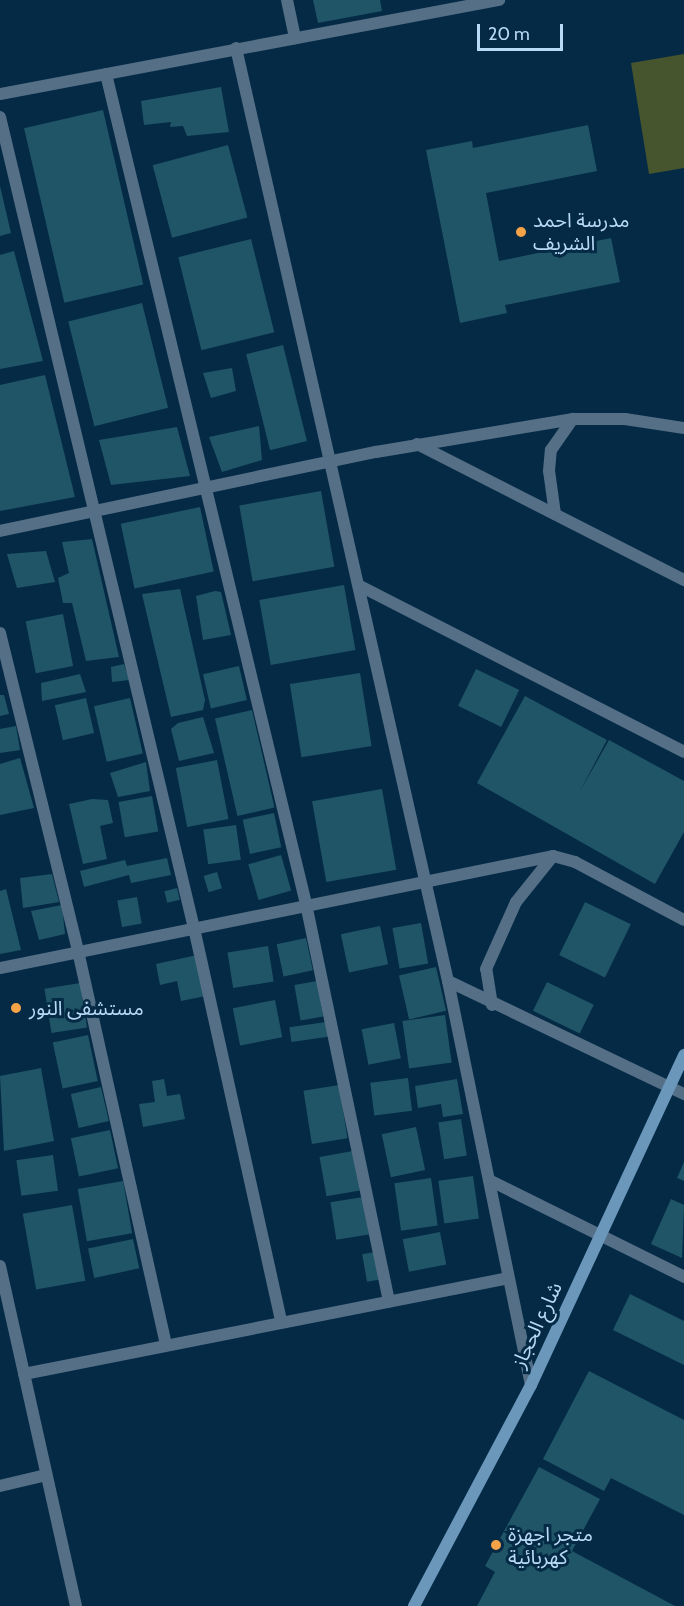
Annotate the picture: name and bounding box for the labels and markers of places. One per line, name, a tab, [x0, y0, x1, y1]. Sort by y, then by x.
place label: مدرسة احمد الشريف	[533, 208, 630, 255]
marker: مدرسة احمد الشريف	[514, 225, 528, 239]
place label: مستشفى النور	[29, 996, 144, 1020]
marker: مستشفى النور	[7, 999, 25, 1017]
place label: متجر اجهزة كهربائية	[508, 1522, 593, 1569]
marker: متجر اجهزة كهربائية	[489, 1538, 503, 1552]

